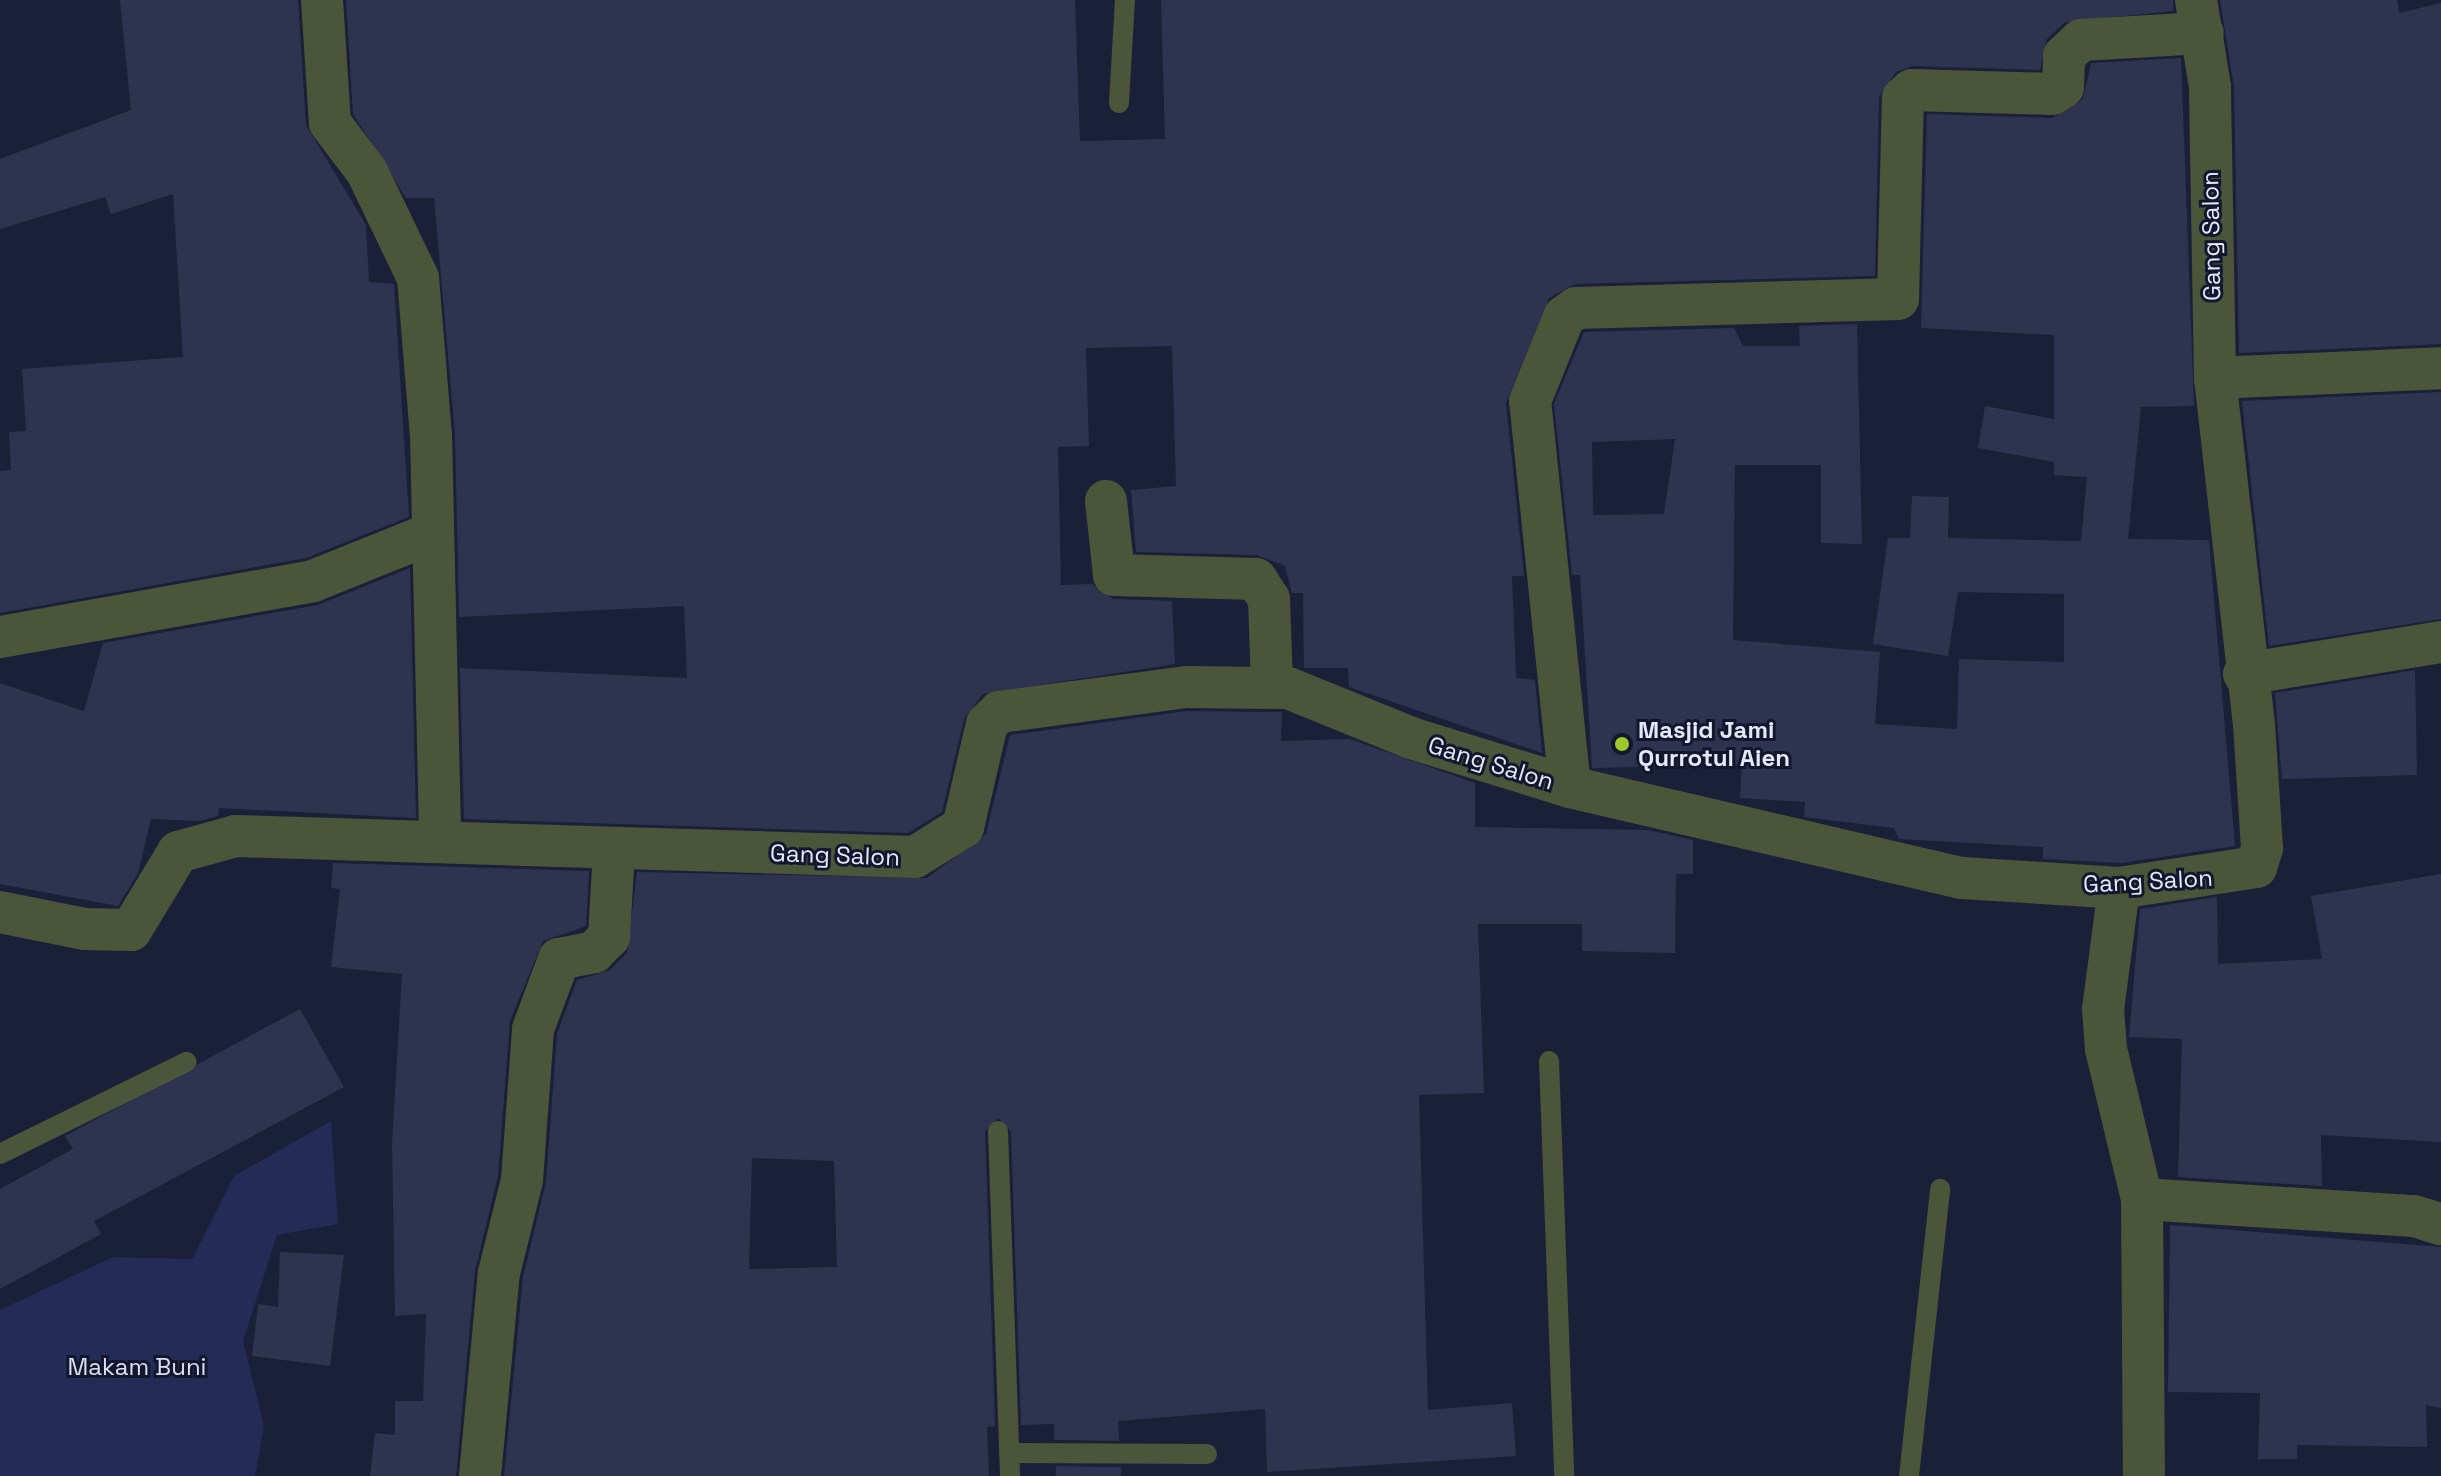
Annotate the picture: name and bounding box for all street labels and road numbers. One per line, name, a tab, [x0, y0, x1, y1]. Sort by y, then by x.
street label: Gang Salon	[2195, 171, 2227, 301]
street label: Gang Salon	[1425, 730, 1557, 796]
street label: Gang Salon	[770, 838, 900, 872]
street label: Gang Salon	[2082, 863, 2214, 899]

